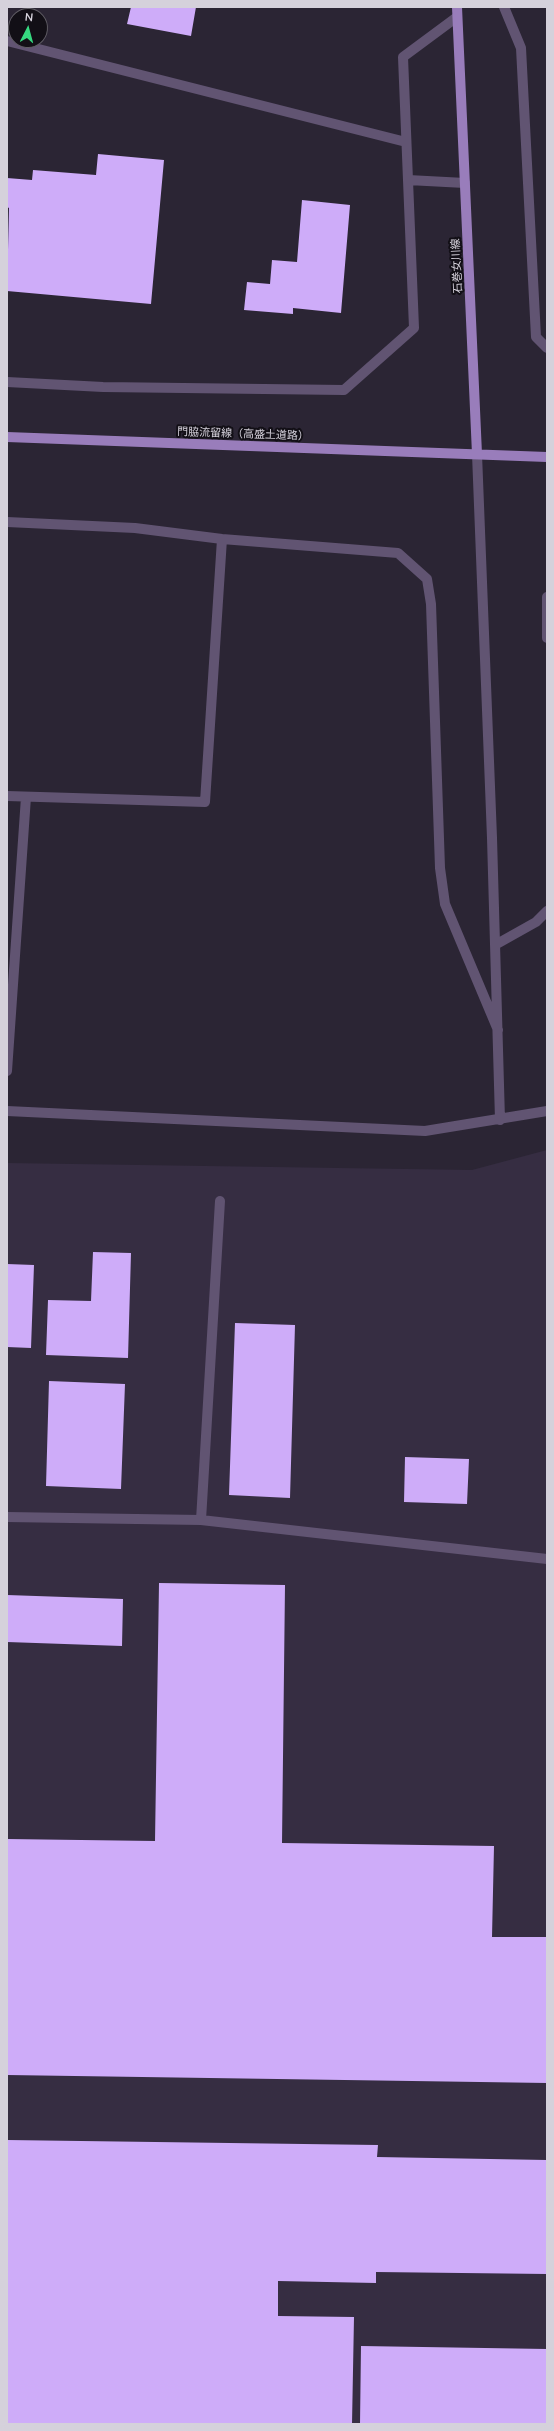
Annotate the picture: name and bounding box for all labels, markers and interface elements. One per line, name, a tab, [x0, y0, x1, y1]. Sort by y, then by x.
north arrow	[8, 8, 48, 48]
text: N	[24, 10, 34, 24]
street label: 石巻女川線	[449, 238, 465, 294]
street label: 門脇流留線（高盛土道路）	[177, 425, 309, 443]

